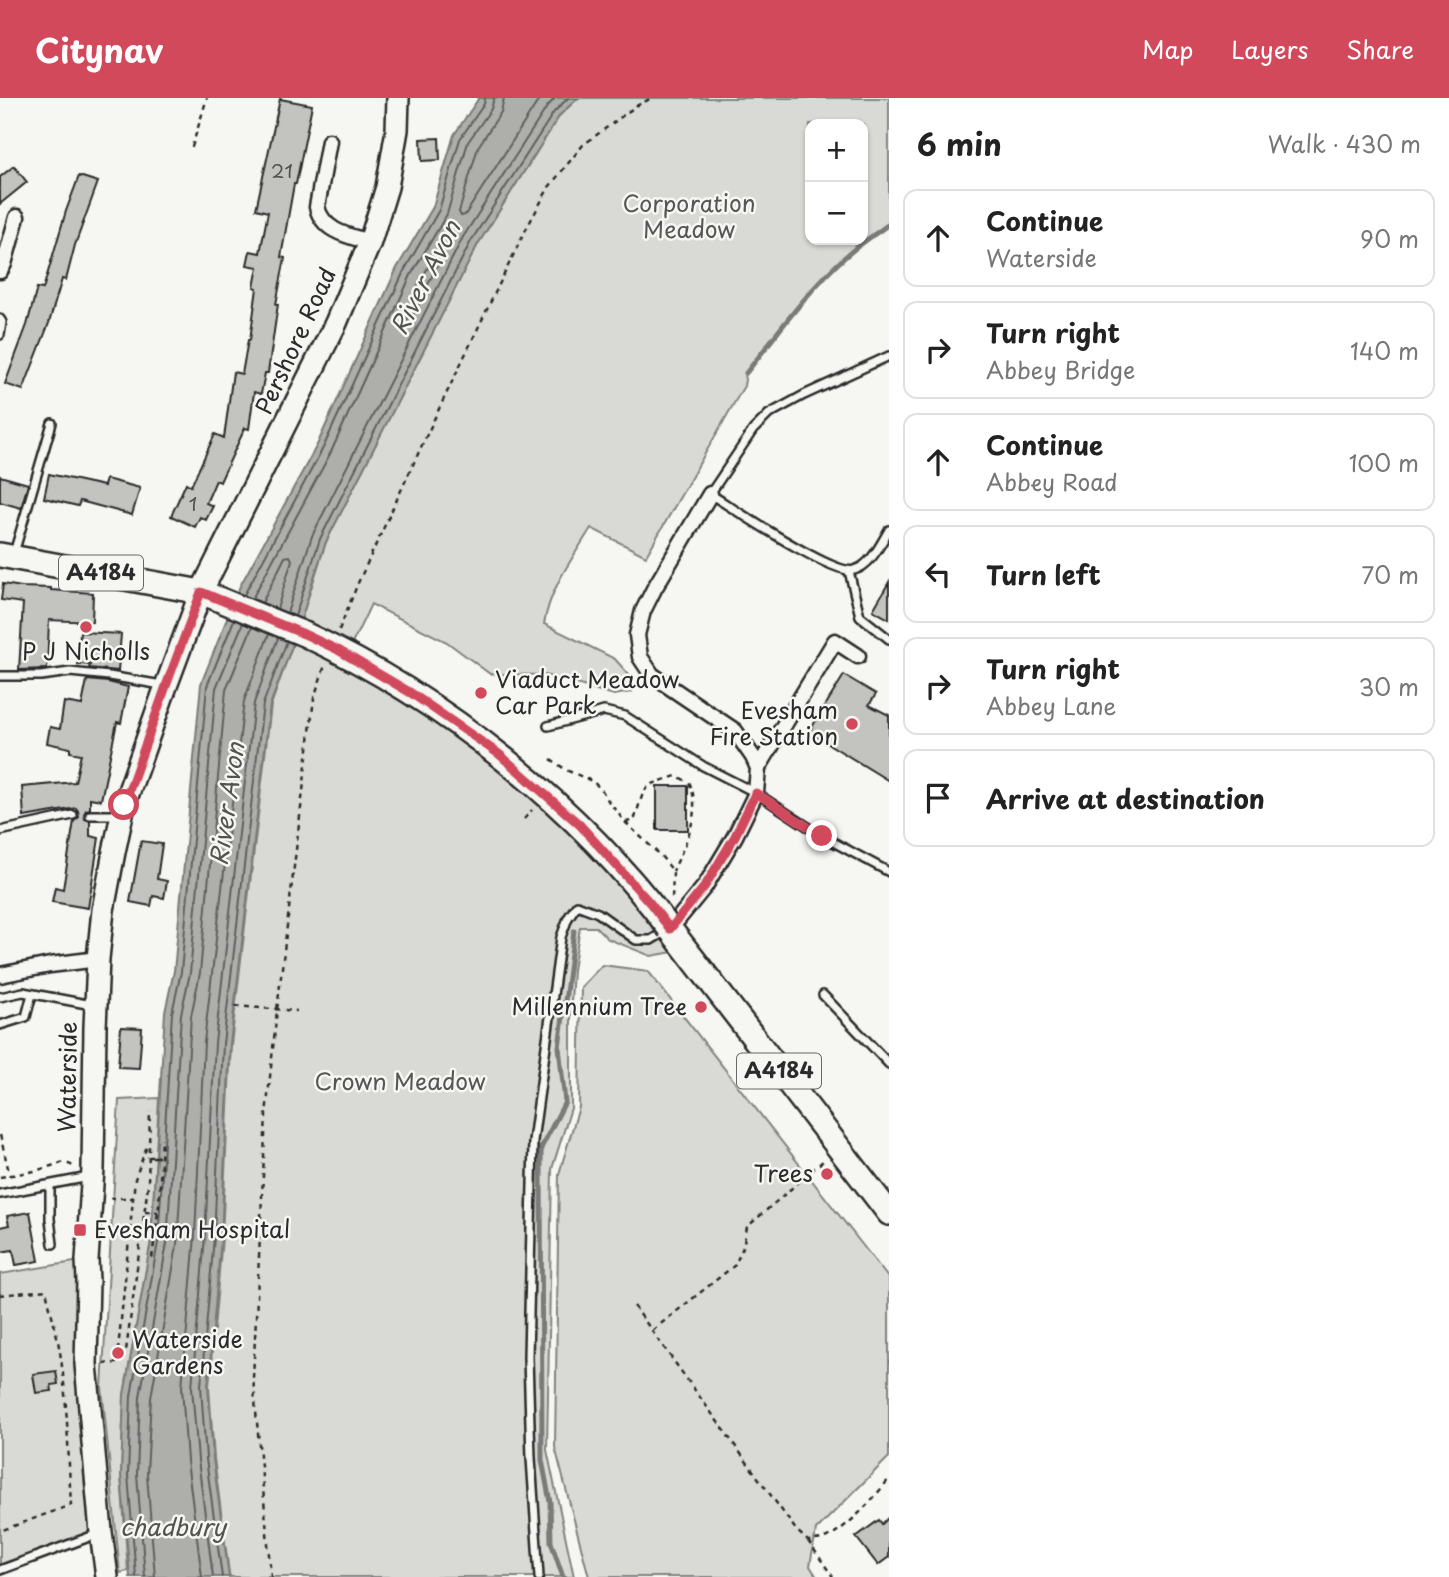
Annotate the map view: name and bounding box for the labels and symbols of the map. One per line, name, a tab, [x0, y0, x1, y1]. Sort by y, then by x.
house number: 21	[271, 156, 293, 184]
park label: Corporation Meadow	[623, 185, 756, 246]
water label: River Avon	[380, 212, 469, 340]
street label: Pershore Road	[245, 261, 344, 420]
house number: 1	[189, 489, 197, 517]
road number: A4184	[59, 556, 143, 590]
marker: P J Nicholls	[78, 619, 94, 635]
place label: P J Nicholls	[22, 633, 150, 668]
place label: Viaduct Meadow Car Park	[495, 661, 679, 722]
marker: Viaduct Meadow Car Park	[473, 685, 489, 701]
place label: Evesham Fire Station	[709, 692, 838, 753]
marker: Evesham Fire Station	[844, 716, 860, 732]
water label: River Avon	[200, 738, 253, 867]
route start	[108, 789, 139, 820]
route end	[806, 820, 837, 851]
place label: Millennium Tree	[512, 988, 687, 1023]
marker: Millennium Tree	[693, 999, 709, 1015]
street label: Waterside	[48, 1021, 85, 1133]
road number: A4184	[737, 1054, 821, 1088]
park label: Crown Meadow	[314, 1063, 486, 1098]
place label: Trees	[754, 1155, 813, 1190]
marker: Trees	[819, 1166, 835, 1182]
place label: Evesham Hospital	[94, 1211, 290, 1246]
marker: Evesham Hospital	[72, 1222, 88, 1238]
place label: Waterside Gardens	[132, 1321, 243, 1382]
marker: Waterside Gardens	[110, 1345, 126, 1361]
water label: chadbury	[120, 1508, 228, 1544]

